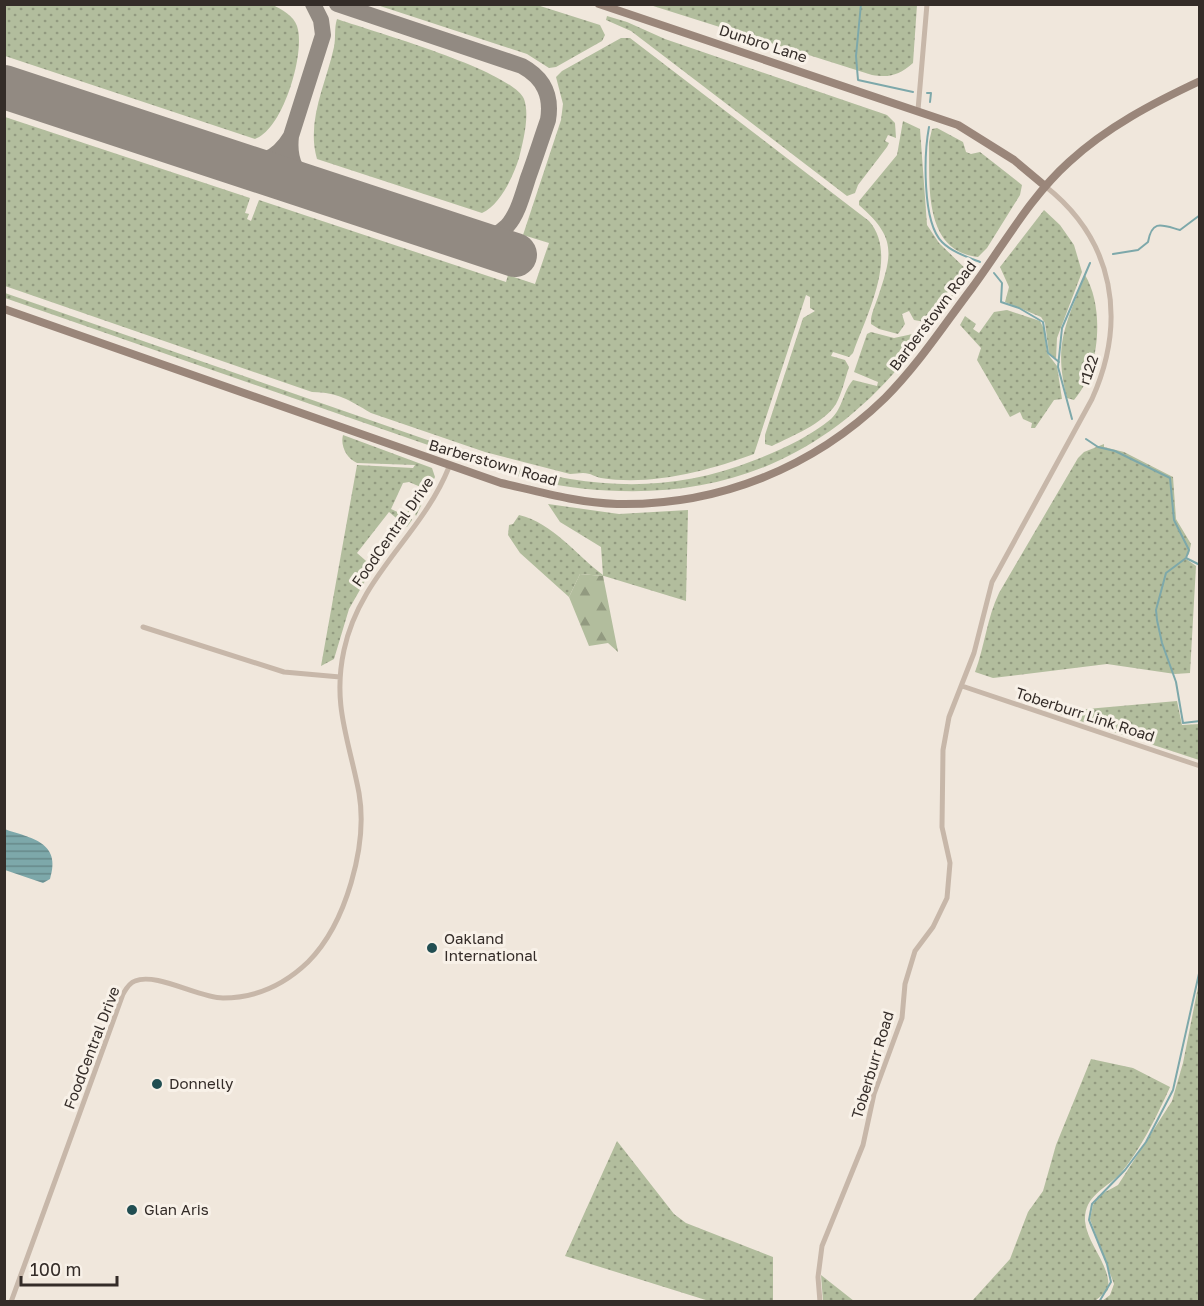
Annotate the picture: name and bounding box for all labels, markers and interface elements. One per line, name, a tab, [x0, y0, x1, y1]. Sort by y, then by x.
street label: Dunbro Lane	[717, 20, 810, 66]
street label: Barberstown Road	[885, 257, 979, 374]
street label: r122	[1075, 352, 1102, 387]
street label: Barberstown Road	[427, 435, 560, 489]
street label: FoodCentral Drive	[348, 473, 437, 590]
street label: Toberburr Link Road	[1013, 683, 1157, 745]
place label: Oakland International	[444, 929, 538, 964]
marker: Oakland International	[425, 941, 439, 955]
street label: FoodCentral Drive	[59, 984, 123, 1111]
street label: Toberburr Road	[847, 1009, 897, 1121]
place label: Donnelly	[169, 1074, 234, 1092]
marker: Donnelly	[150, 1077, 164, 1091]
place label: Glan Aris	[144, 1200, 209, 1218]
marker: Glan Aris	[125, 1203, 139, 1217]
scale bar	[21, 1249, 117, 1287]
text: 100 m	[30, 1258, 81, 1280]

